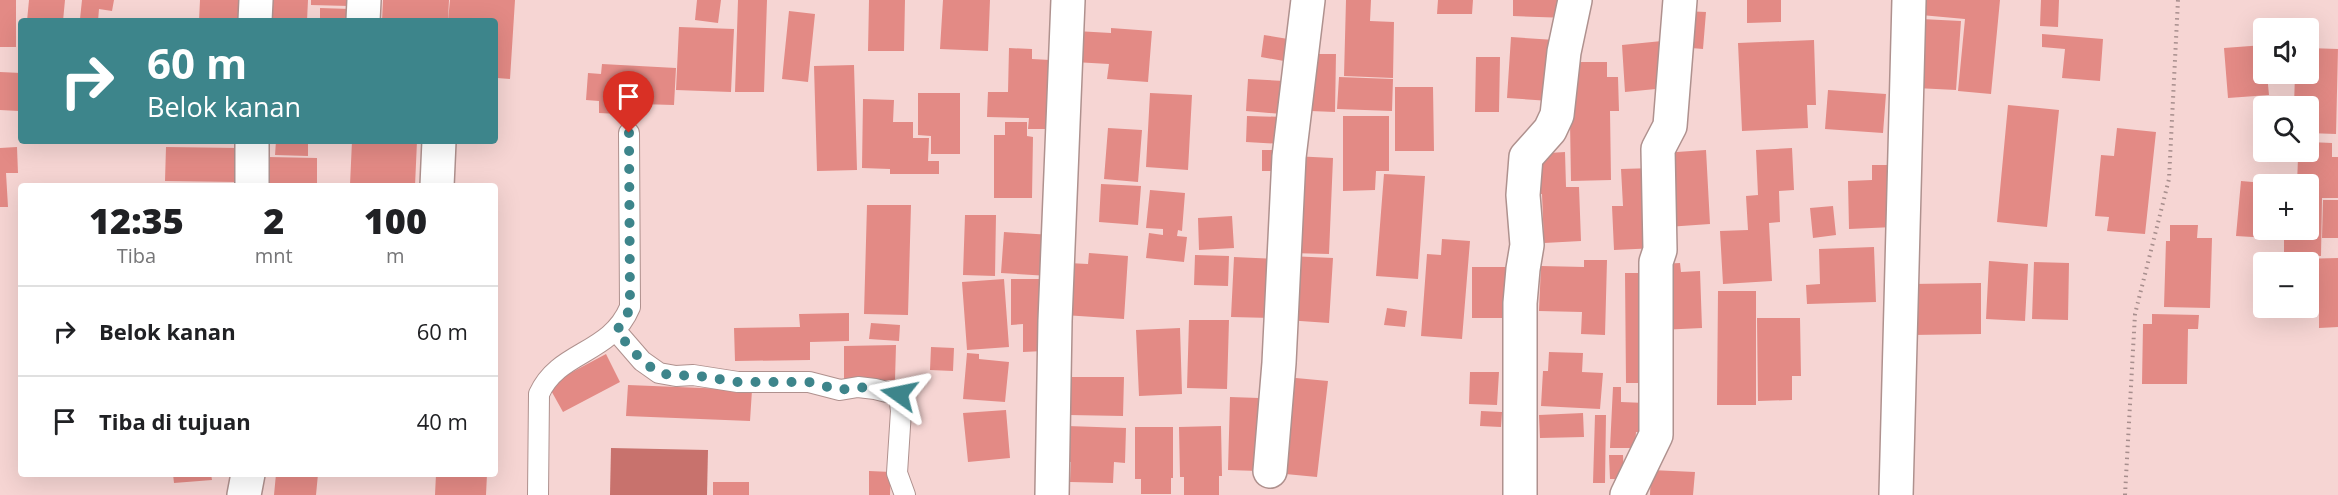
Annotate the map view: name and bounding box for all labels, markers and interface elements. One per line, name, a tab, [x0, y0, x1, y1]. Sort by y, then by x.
map controls	[2253, 18, 2319, 318]
button: sound	[2253, 18, 2319, 84]
text: 60 m	[147, 34, 247, 91]
icon: right	[48, 42, 126, 120]
pin	[603, 71, 654, 133]
icon: arrive	[612, 80, 645, 113]
text: Belok kanan	[147, 88, 301, 125]
button: search	[2253, 96, 2319, 162]
button: +	[2253, 174, 2319, 240]
text: 12:35	[89, 196, 184, 245]
text: 2	[263, 196, 284, 245]
text: 100	[364, 196, 427, 245]
text: Tiba	[117, 242, 156, 269]
text: mnt	[255, 242, 293, 269]
text: m	[386, 242, 405, 269]
button: −	[2253, 252, 2319, 318]
icon: right	[48, 315, 81, 348]
text: Belok kanan	[99, 316, 236, 346]
text: 60 m	[417, 316, 468, 346]
position arrow	[867, 362, 931, 426]
icon: arrive	[48, 405, 81, 438]
text: Tiba di tujuan	[99, 406, 251, 436]
text: 40 m	[417, 406, 468, 436]

